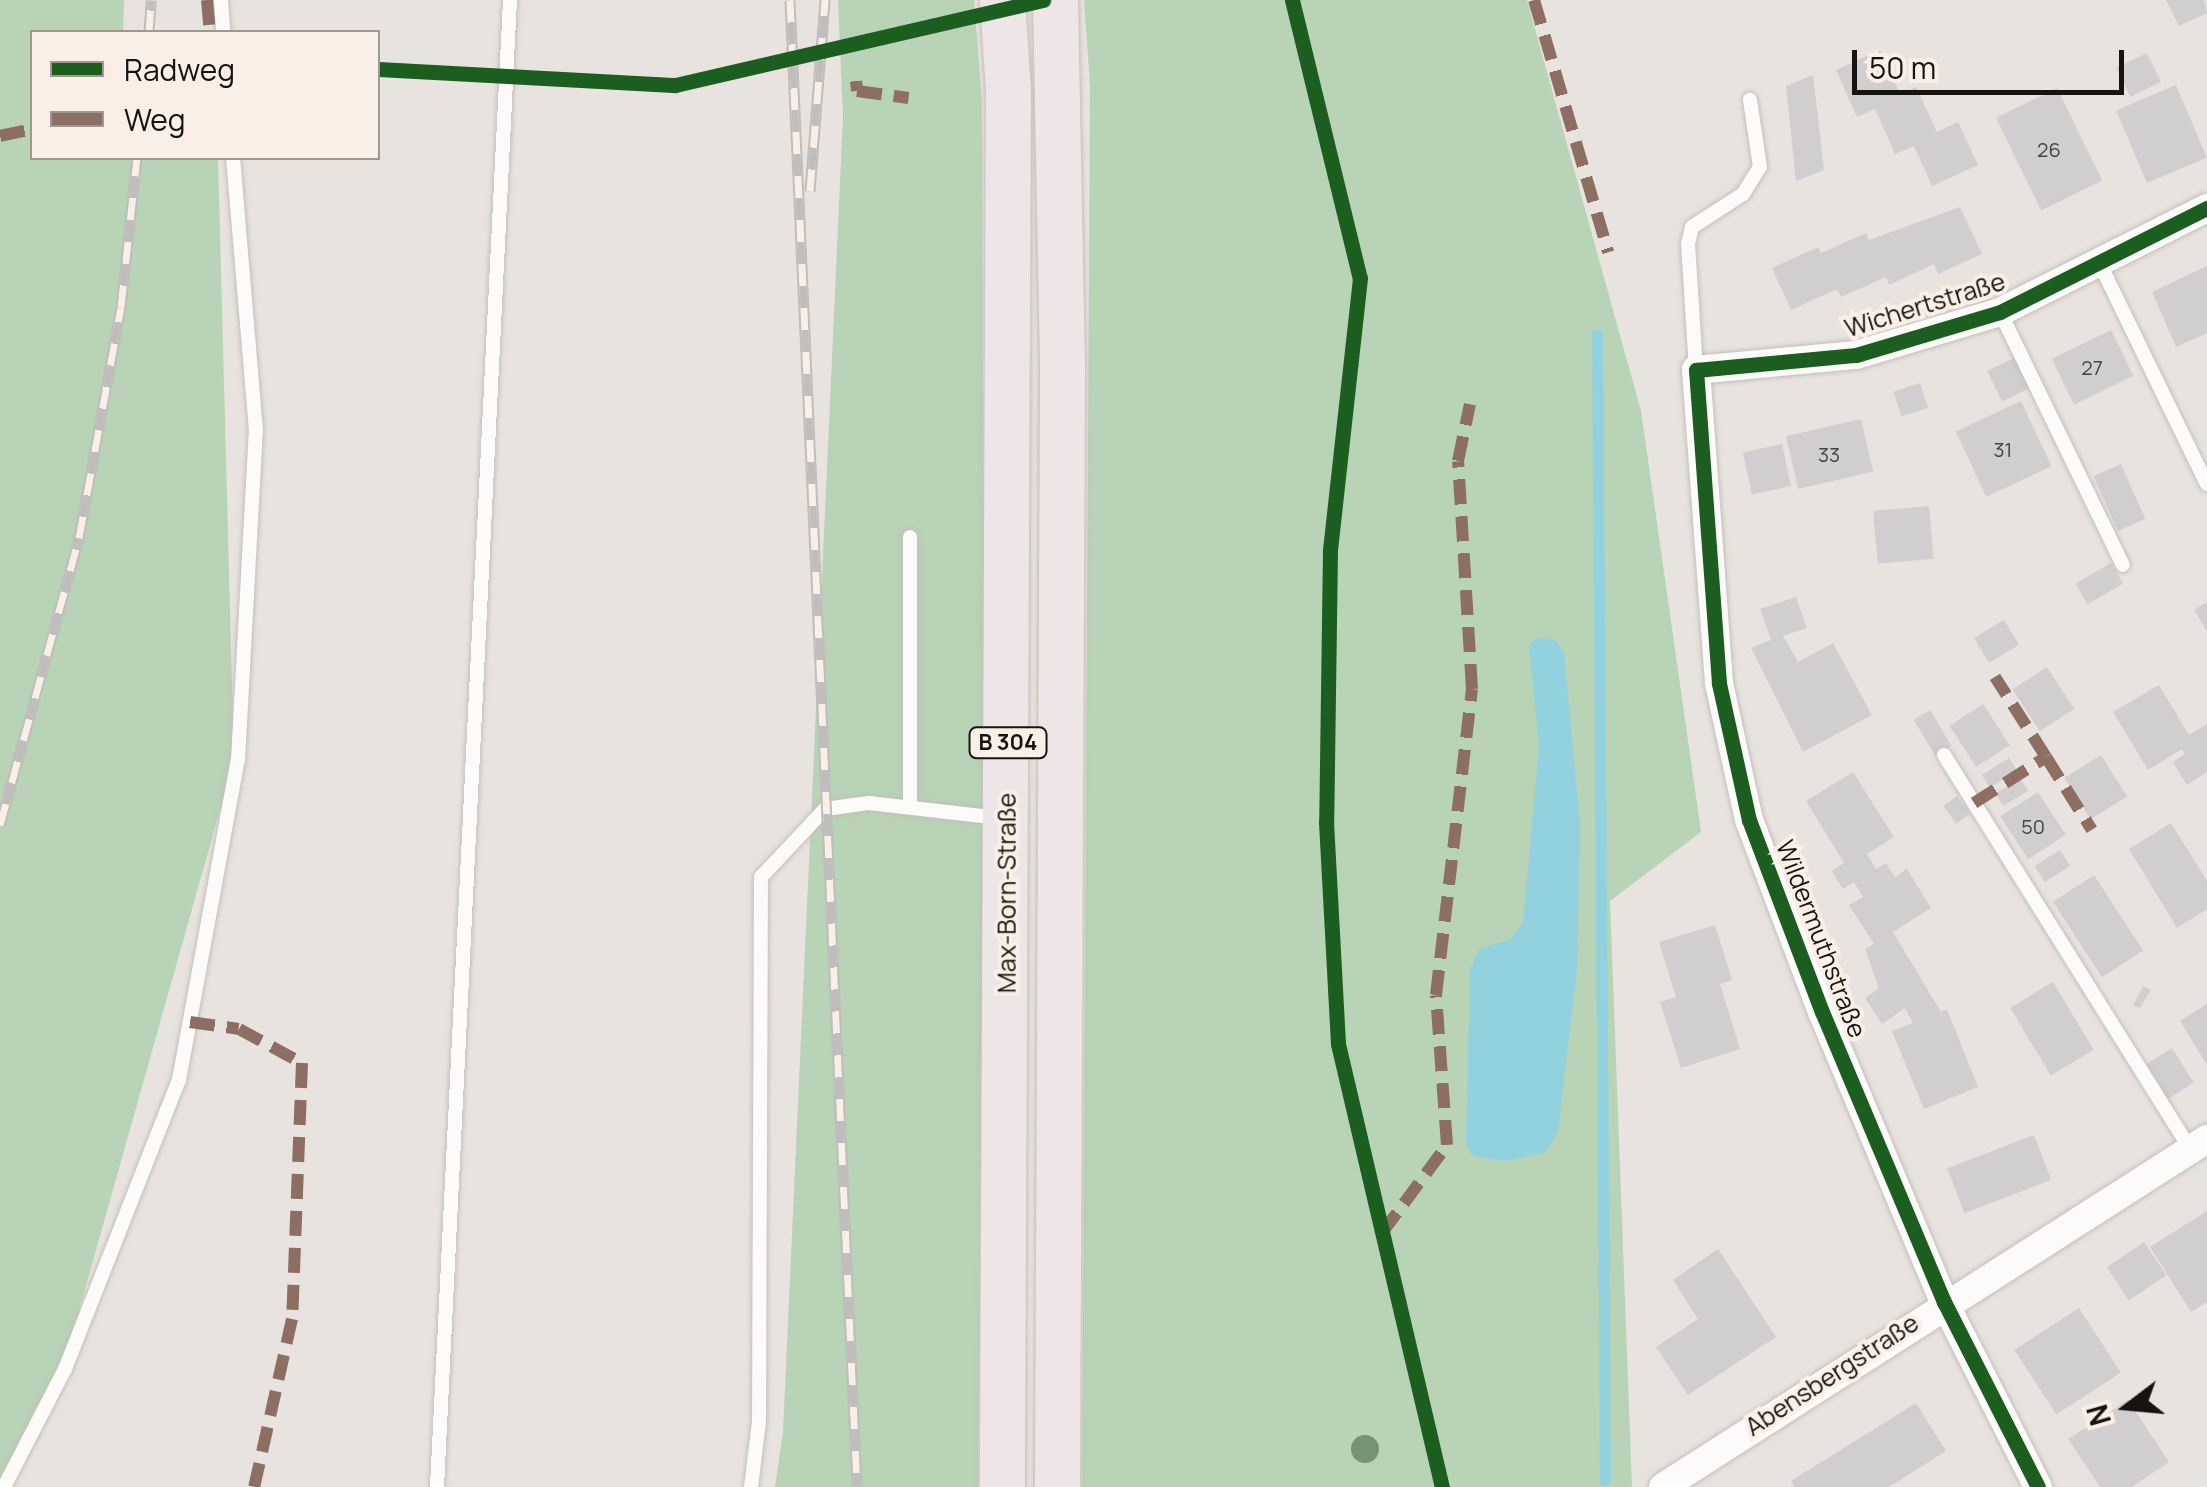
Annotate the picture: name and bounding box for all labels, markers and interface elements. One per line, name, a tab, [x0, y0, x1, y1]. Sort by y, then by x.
legend	[30, 30, 380, 160]
scale bar	[1857, 30, 2130, 92]
text: 50 m	[1869, 47, 1936, 88]
text: Radweg	[124, 49, 235, 90]
text: Weg	[124, 99, 186, 140]
house number: 26	[2037, 137, 2061, 161]
street label: Wichertstraße	[1841, 266, 2009, 344]
house number: 27	[2081, 355, 2103, 379]
house number: 31	[1994, 437, 2012, 461]
house number: 33	[1818, 442, 1840, 466]
road number: B 304	[968, 726, 1048, 760]
street label: Max-Born-Straße	[992, 793, 1022, 993]
house number: 50	[2021, 814, 2045, 838]
street label: Wildermuthstraße	[1770, 836, 1872, 1042]
street label: Abensbergstraße	[1740, 1308, 1924, 1442]
north arrow	[2077, 1357, 2177, 1457]
text: N	[2077, 1400, 2119, 1430]

